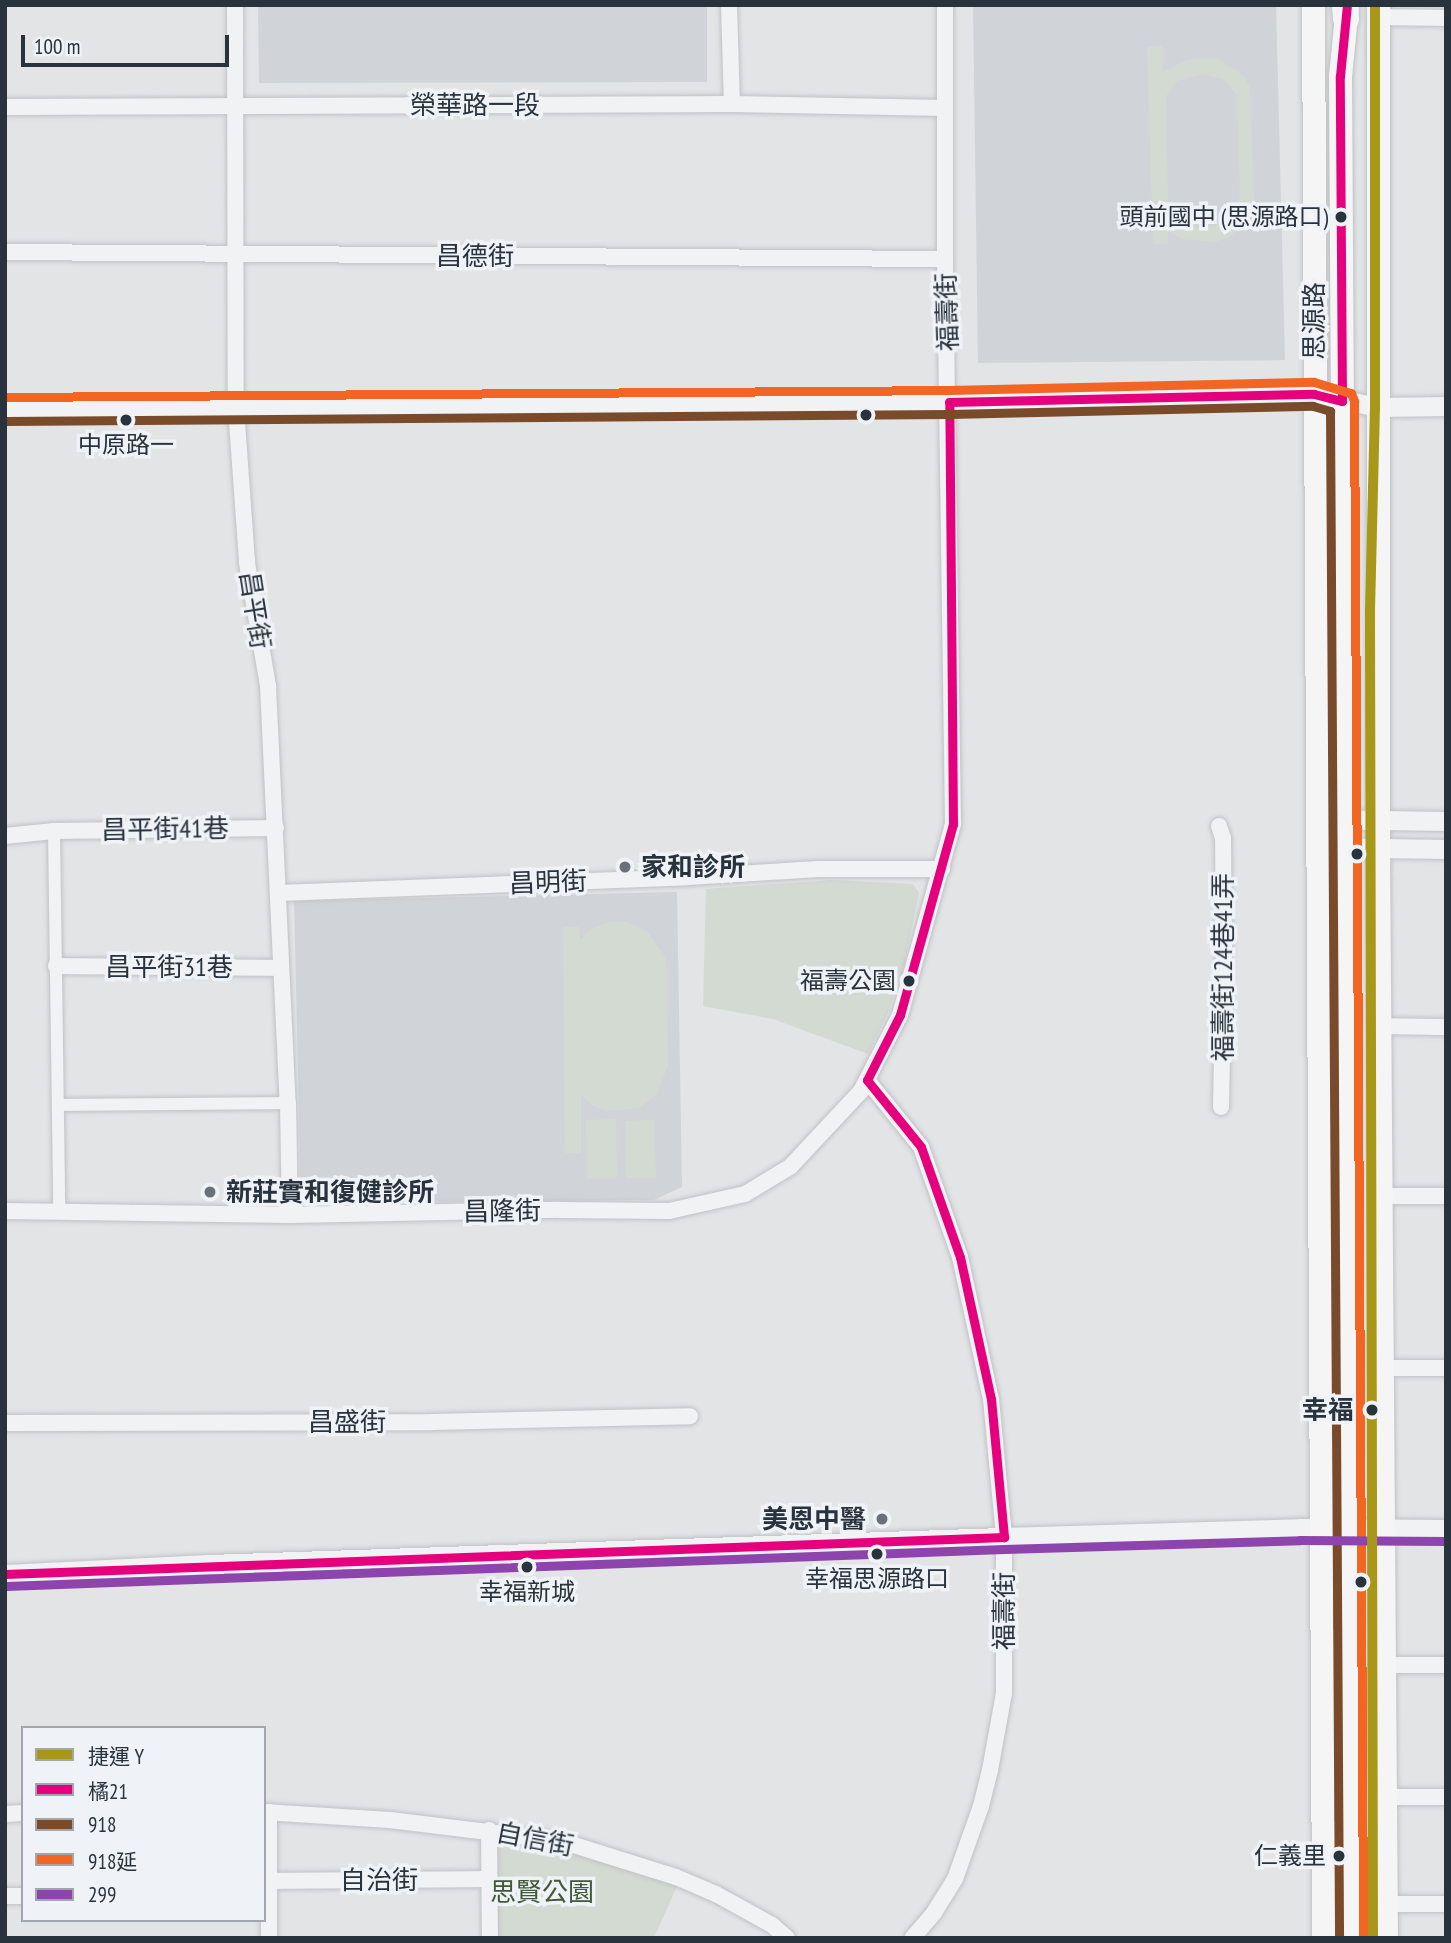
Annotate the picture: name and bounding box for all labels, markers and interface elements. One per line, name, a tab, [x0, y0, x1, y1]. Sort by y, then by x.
scale bar	[24, 21, 233, 65]
text: 100 m	[34, 33, 80, 60]
street label: 榮華路一段	[410, 89, 540, 121]
place label: 頭前國中 (思源路口)	[1120, 203, 1328, 231]
marker: 頭前國中 (思源路口)	[1334, 210, 1348, 224]
street label: 昌德街	[436, 240, 514, 272]
street label: 福壽街	[930, 272, 964, 352]
street label: 思源路	[1298, 282, 1330, 360]
unlabelled marker	[859, 408, 873, 422]
marker: 中原路一	[119, 413, 133, 427]
place label: 中原路一	[78, 431, 174, 459]
street label: 昌平街	[233, 569, 277, 651]
street label: 昌平街41巷	[101, 812, 229, 846]
unlabelled marker	[1350, 847, 1364, 861]
place label: 家和診所	[641, 851, 745, 883]
marker: 家和診所	[615, 857, 635, 877]
street label: 昌明街	[508, 865, 588, 899]
street label: 福壽街124巷41弄	[1207, 873, 1239, 1061]
street label: 昌平街31巷	[105, 951, 233, 983]
place label: 福壽公園	[800, 967, 896, 995]
marker: 福壽公園	[902, 974, 916, 988]
place label: 新莊實和復健診所	[226, 1176, 434, 1208]
marker: 新莊實和復健診所	[200, 1182, 220, 1202]
street label: 昌隆街	[463, 1195, 541, 1227]
place label: 幸福	[1302, 1394, 1354, 1426]
marker: 幸福	[1361, 1399, 1383, 1421]
street label: 昌盛街	[308, 1406, 386, 1438]
place label: 美恩中醫	[762, 1503, 866, 1535]
marker: 美恩中醫	[872, 1509, 892, 1529]
marker: 幸福思源路口	[870, 1547, 884, 1561]
marker: 幸福新城	[520, 1560, 534, 1574]
place label: 幸福思源路口	[805, 1565, 949, 1593]
street label: 福壽街	[988, 1572, 1020, 1650]
unlabelled marker	[1354, 1575, 1368, 1589]
place label: 幸福新城	[479, 1578, 575, 1606]
legend	[21, 1726, 266, 1922]
text: 捷運 Y	[88, 1743, 144, 1770]
text: 橘21	[88, 1778, 128, 1805]
text: 918	[88, 1811, 116, 1838]
street label: 自信街	[494, 1816, 576, 1862]
place label: 仁義里	[1254, 1842, 1326, 1870]
text: 918延	[88, 1848, 137, 1875]
marker: 仁義里	[1332, 1849, 1346, 1863]
street label: 自治街	[340, 1864, 418, 1896]
park label: 思賢公園	[490, 1876, 594, 1908]
text: 299	[88, 1881, 116, 1908]

